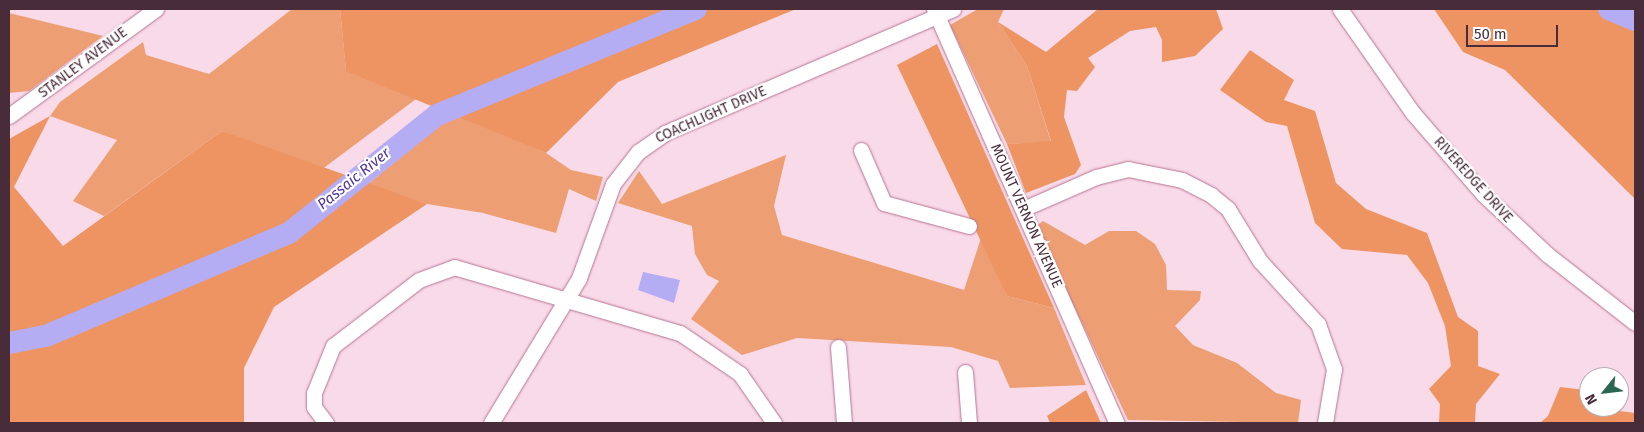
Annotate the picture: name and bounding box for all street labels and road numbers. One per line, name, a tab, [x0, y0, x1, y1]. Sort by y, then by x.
street label: STANLEY AVENUE	[35, 24, 131, 102]
street label: COACHLIGHT DRIVE	[653, 83, 769, 147]
street label: RIVEREDGE DRIVE	[1430, 134, 1516, 226]
street label: MOUNT VERNON AVENUE	[987, 141, 1065, 291]

